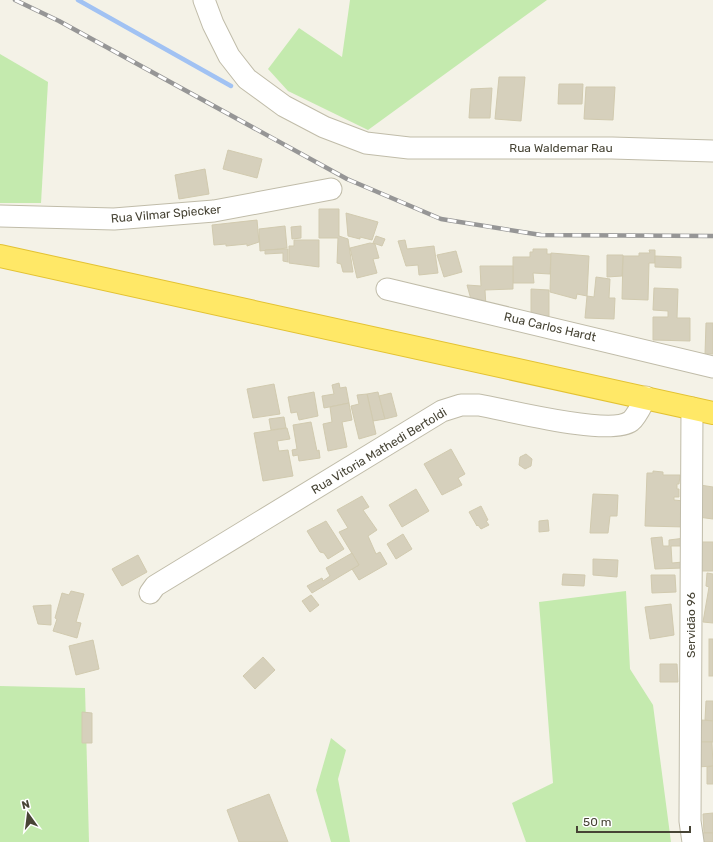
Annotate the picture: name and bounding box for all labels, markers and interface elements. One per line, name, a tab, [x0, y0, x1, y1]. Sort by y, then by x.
street label: Rua Waldemar Rau	[509, 141, 613, 155]
street label: Rua Vilmar Spiecker	[110, 202, 222, 226]
street label: Rua Carlos Hardt	[503, 310, 598, 344]
street label: Rua Vitoria Mathedi Bertoldi	[309, 405, 449, 497]
street label: Servidão 96	[684, 592, 698, 658]
north arrow	[8, 794, 48, 834]
text: N	[20, 797, 31, 812]
scale bar	[577, 808, 690, 834]
text: 50 m	[583, 815, 611, 829]

